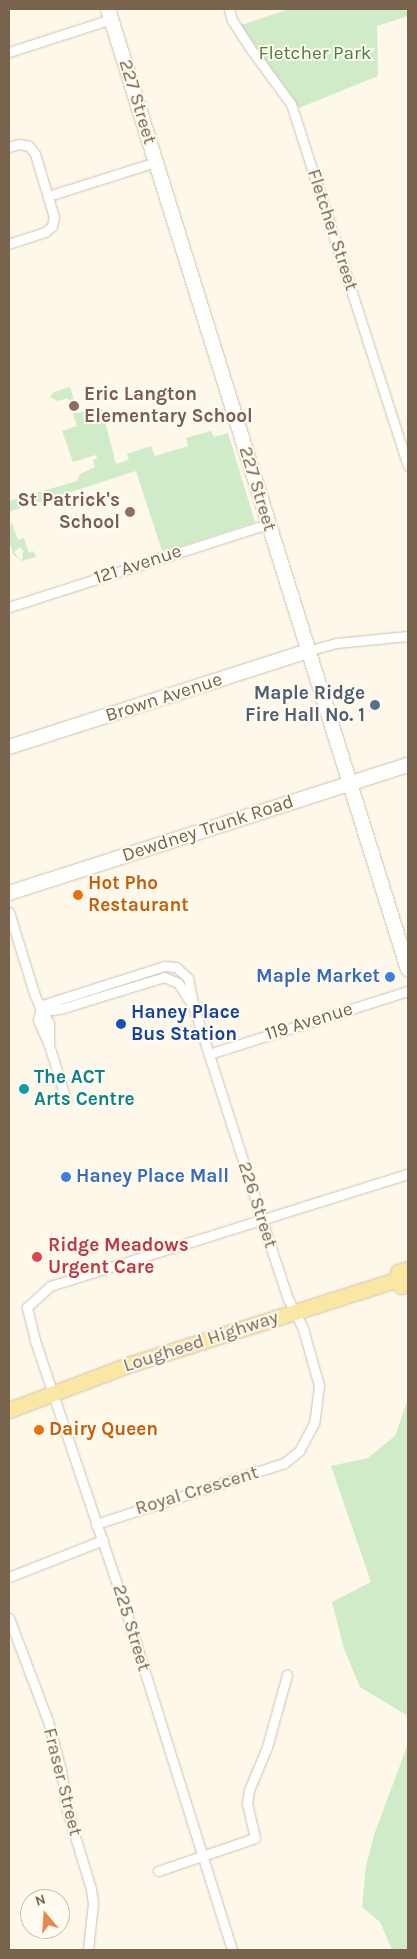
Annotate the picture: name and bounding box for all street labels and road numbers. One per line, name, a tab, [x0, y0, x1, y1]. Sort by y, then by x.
street label: 227 Street	[113, 57, 161, 147]
street label: Fletcher Street	[302, 166, 362, 294]
street label: 227 Street	[233, 444, 281, 534]
street label: 121 Avenue	[91, 540, 185, 590]
street label: Brown Avenue	[103, 668, 225, 728]
street label: Dewdney Trunk Road	[119, 791, 297, 867]
street label: 119 Avenue	[262, 998, 356, 1046]
street label: 226 Street	[232, 1159, 282, 1251]
street label: Lougheed Highway	[121, 1306, 281, 1378]
street label: Royal Crescent	[133, 1461, 261, 1521]
street label: 225 Street	[107, 1582, 155, 1674]
street label: Fraser Street	[38, 1726, 86, 1838]

